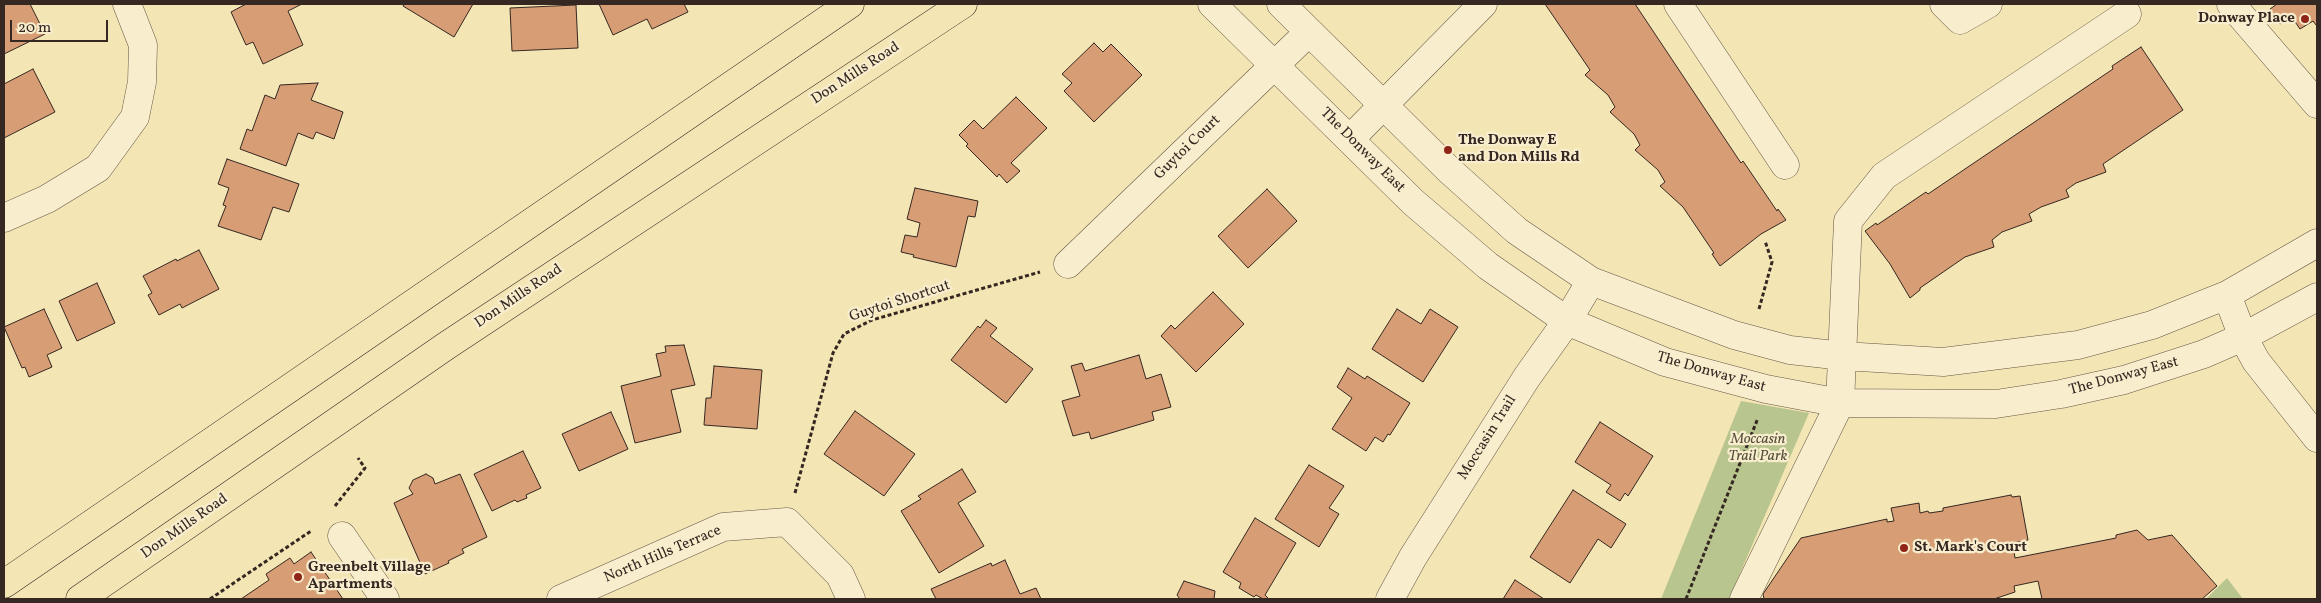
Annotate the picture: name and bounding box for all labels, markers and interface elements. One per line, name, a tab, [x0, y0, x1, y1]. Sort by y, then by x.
scale bar	[12, 10, 110, 42]
place label: Donway Place	[2198, 10, 2295, 28]
marker: Donway Place	[2299, 13, 2311, 25]
text: 20 m	[18, 18, 51, 39]
street label: Don Mills Road	[808, 39, 904, 109]
street label: The Donway East	[1316, 105, 1408, 197]
street label: Guytoi Court	[1151, 112, 1225, 184]
place label: The Donway E and Don Mills Rd	[1458, 132, 1580, 167]
marker: The Donway E and Don Mills Rd	[1442, 144, 1454, 156]
street label: Don Mills Road	[472, 261, 566, 333]
street label: Guytoi Shortcut	[847, 277, 953, 327]
street label: The Donway East	[1654, 349, 1768, 397]
street label: The Donway East	[2067, 354, 2181, 400]
street label: Moccasin Trail	[1455, 392, 1521, 484]
park label: Moccasin Trail Park	[1729, 431, 1787, 466]
street label: Don Mills Road	[138, 490, 232, 564]
street label: North Hills Terrace	[602, 522, 724, 588]
place label: St. Mark's Court	[1914, 539, 2027, 557]
marker: St. Mark's Court	[1898, 542, 1910, 554]
place label: Greenbelt Village Apartments	[308, 559, 431, 594]
marker: Greenbelt Village Apartments	[292, 571, 304, 583]

